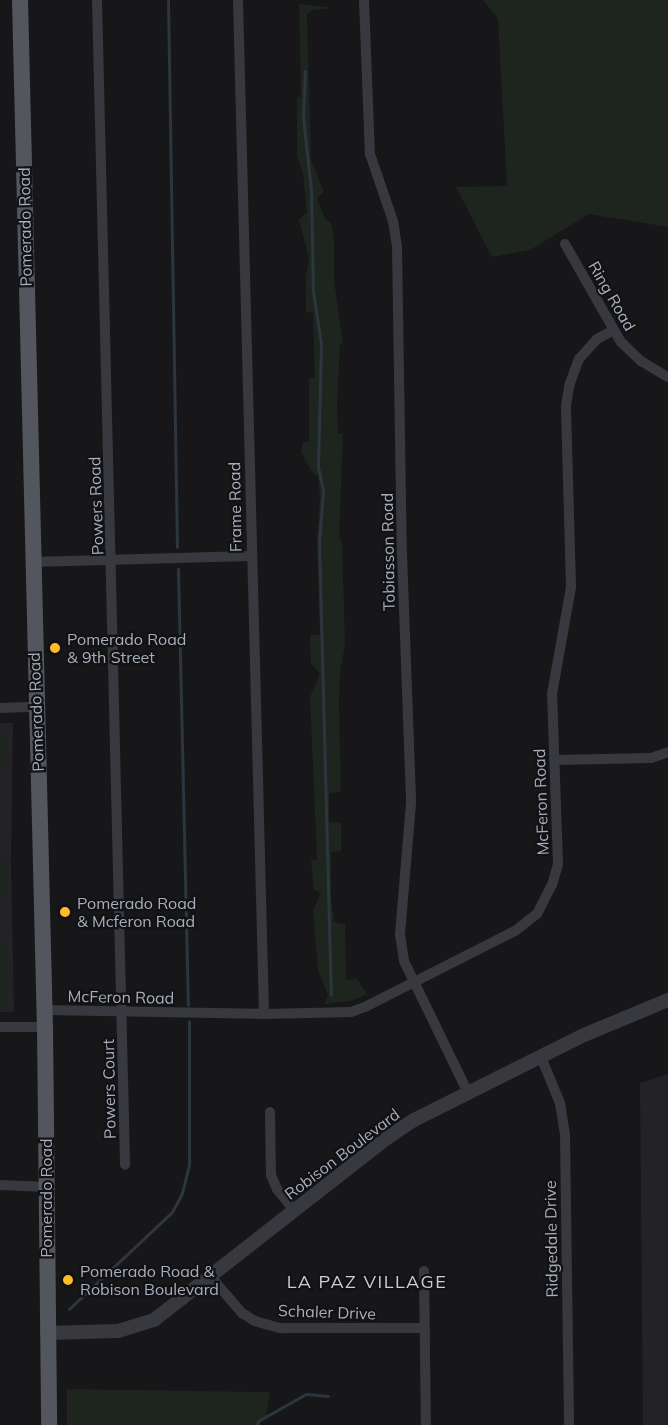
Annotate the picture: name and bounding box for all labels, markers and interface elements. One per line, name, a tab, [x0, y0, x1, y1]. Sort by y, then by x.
street label: Pomerado Road	[14, 167, 36, 287]
street label: Ring Road	[584, 258, 640, 334]
street label: Powers Road	[85, 456, 107, 556]
street label: Frame Road	[225, 462, 245, 552]
street label: Tobiasson Road	[377, 493, 399, 611]
place label: Pomerado Road & 9th Street	[67, 629, 186, 667]
marker: Pomerado Road & 9th Street	[48, 641, 62, 655]
street label: Pomerado Road	[24, 652, 48, 772]
street label: McFeron Road	[530, 748, 552, 856]
place label: Pomerado Road & Mcferon Road	[77, 893, 196, 931]
marker: Pomerado Road & Mcferon Road	[58, 905, 72, 919]
street label: McFeron Road	[68, 986, 174, 1008]
street label: Powers Court	[99, 1039, 119, 1139]
street label: Robison Boulevard	[281, 1105, 403, 1203]
street label: Pomerado Road	[36, 1138, 56, 1258]
street label: Ridgedale Drive	[540, 1180, 562, 1298]
place label: Pomerado Road & Robison Boulevard	[80, 1261, 219, 1299]
district label: LA PAZ VILLAGE	[287, 1271, 447, 1293]
marker: Pomerado Road & Robison Boulevard	[61, 1273, 75, 1287]
street label: Schaler Drive	[278, 1301, 376, 1323]

